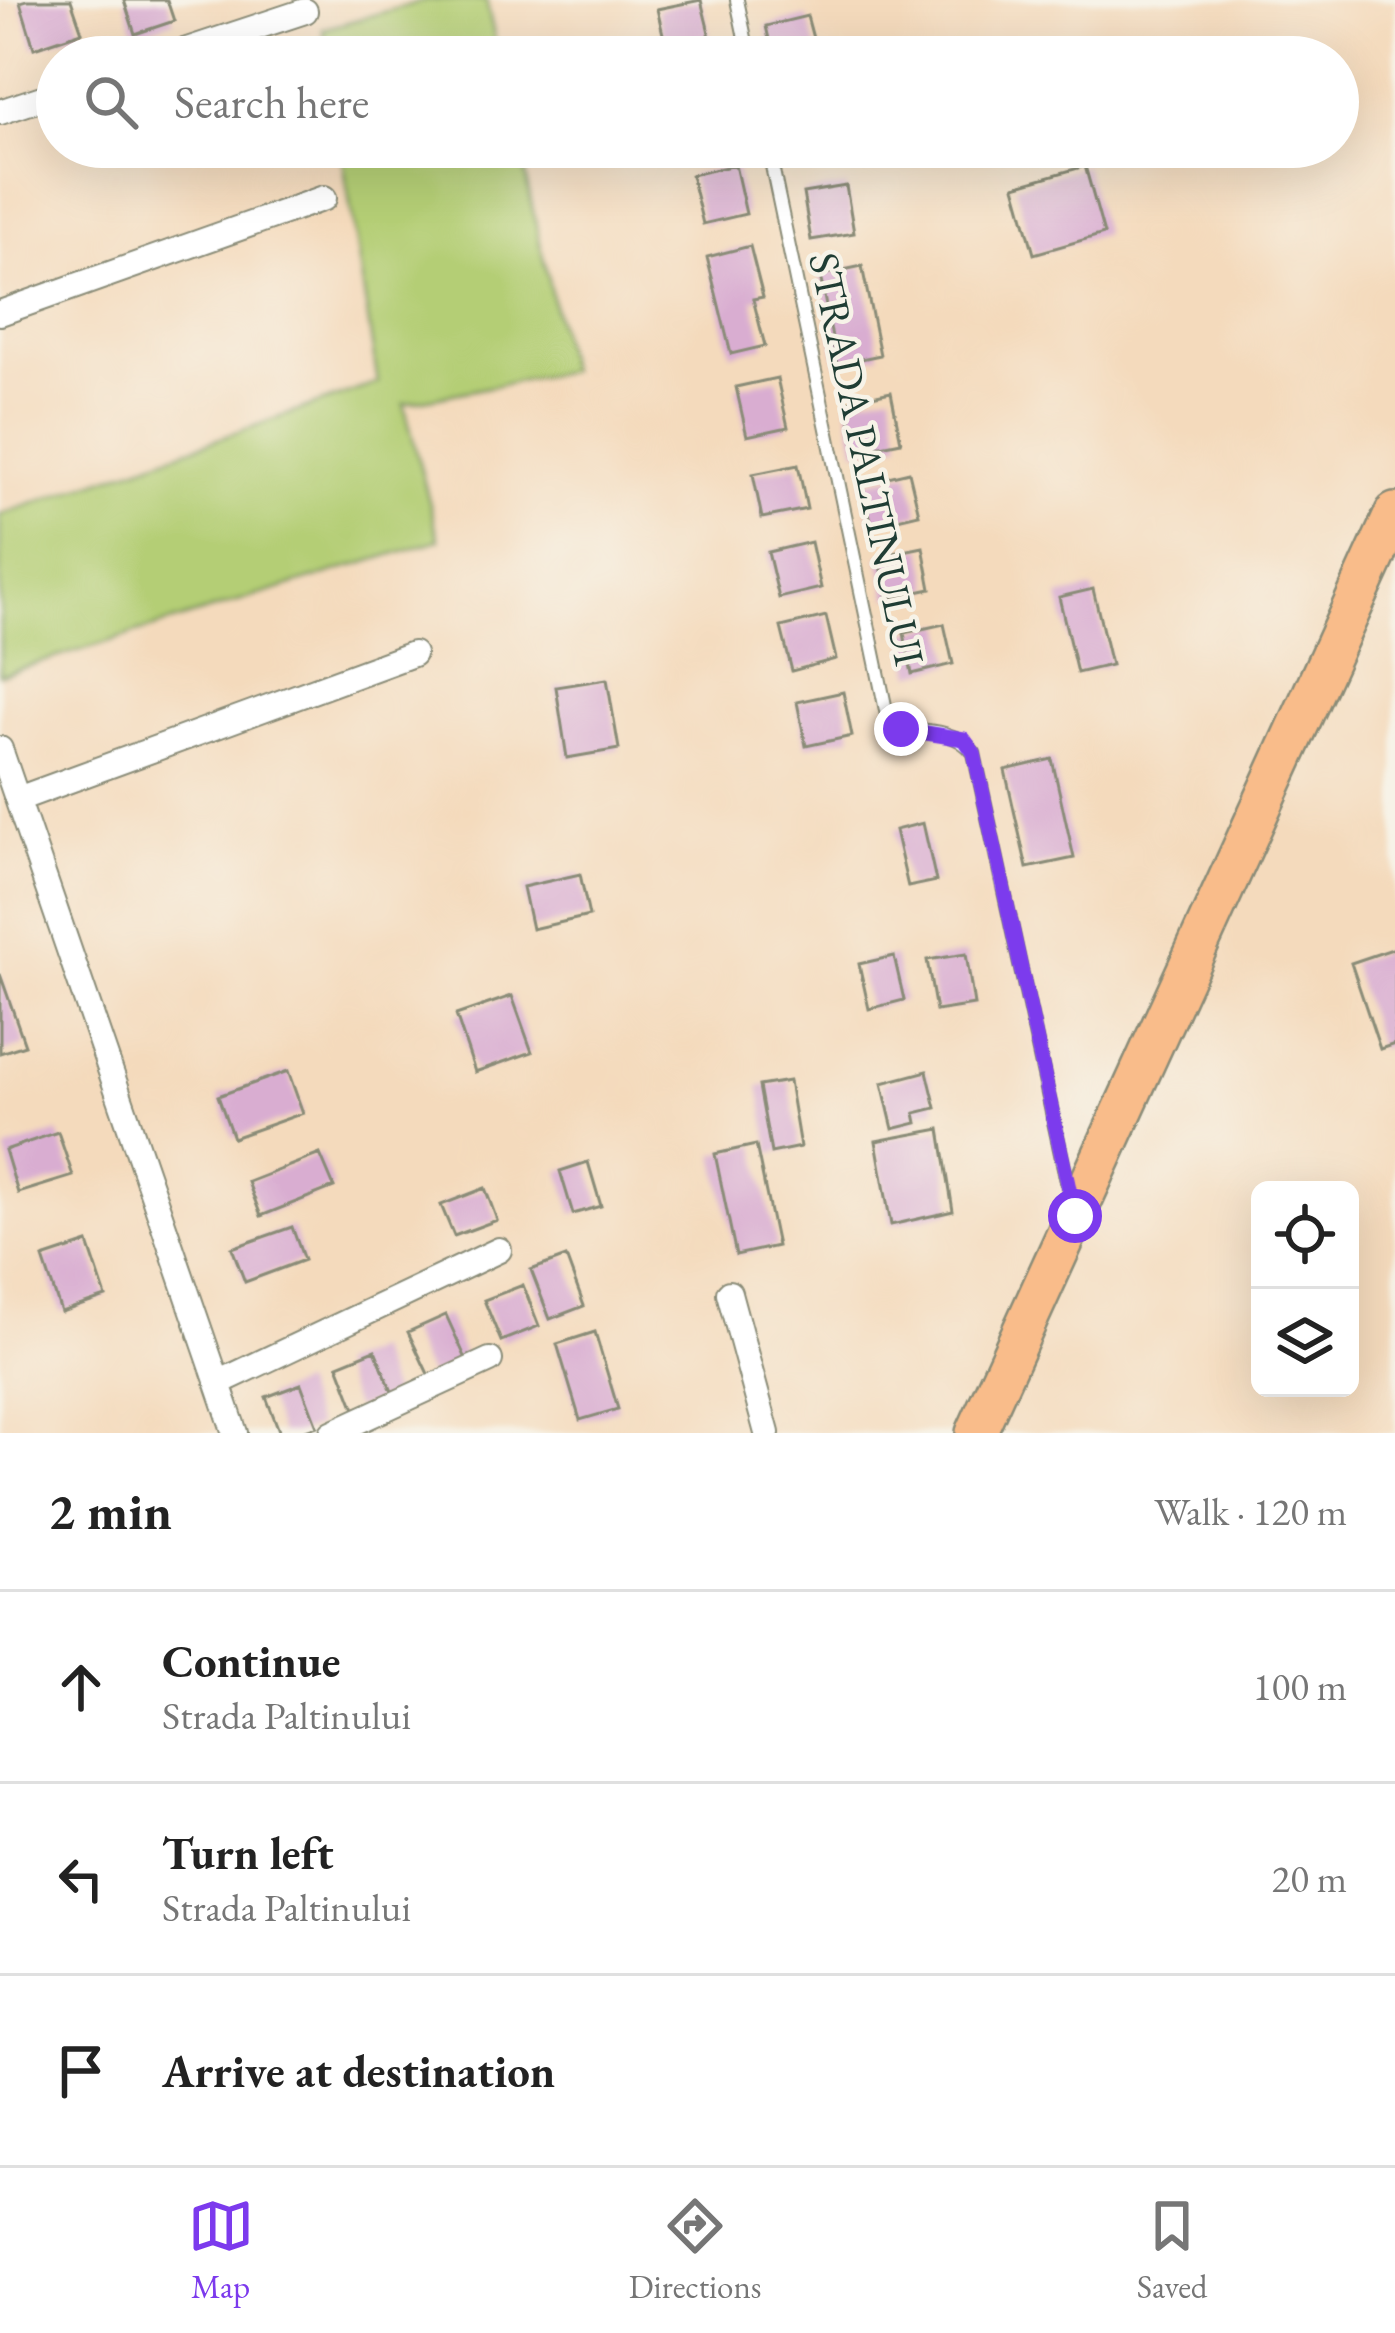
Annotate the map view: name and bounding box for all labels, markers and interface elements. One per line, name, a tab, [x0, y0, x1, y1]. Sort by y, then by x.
search box	[36, 36, 1359, 168]
icon: search	[78, 69, 144, 135]
text: Search here	[174, 73, 369, 131]
street label: STRADA PALTINULUI	[796, 248, 938, 670]
route end	[874, 702, 928, 756]
map controls	[1251, 1181, 1359, 1397]
button: locate	[1251, 1181, 1359, 1289]
route start	[1048, 1189, 1102, 1243]
button: layers	[1251, 1289, 1359, 1397]
text: 2 min	[48, 1478, 172, 1544]
text: Walk · 120 m	[1154, 1486, 1347, 1537]
text: Continue	[162, 1632, 340, 1690]
icon: ahead	[48, 1654, 114, 1720]
text: 100 m	[1253, 1661, 1347, 1712]
text: Strada Paltinului	[162, 1690, 411, 1741]
text: Turn left	[162, 1824, 334, 1882]
icon: left	[48, 1846, 114, 1912]
text: 20 m	[1271, 1853, 1347, 1904]
text: Strada Paltinului	[162, 1882, 411, 1933]
icon: arrive	[48, 2038, 114, 2104]
text: Arrive at destination	[162, 2042, 555, 2100]
tab: Map	[188, 2193, 254, 2308]
tab: Directions	[629, 2193, 762, 2308]
tab: Saved	[1137, 2193, 1207, 2308]

